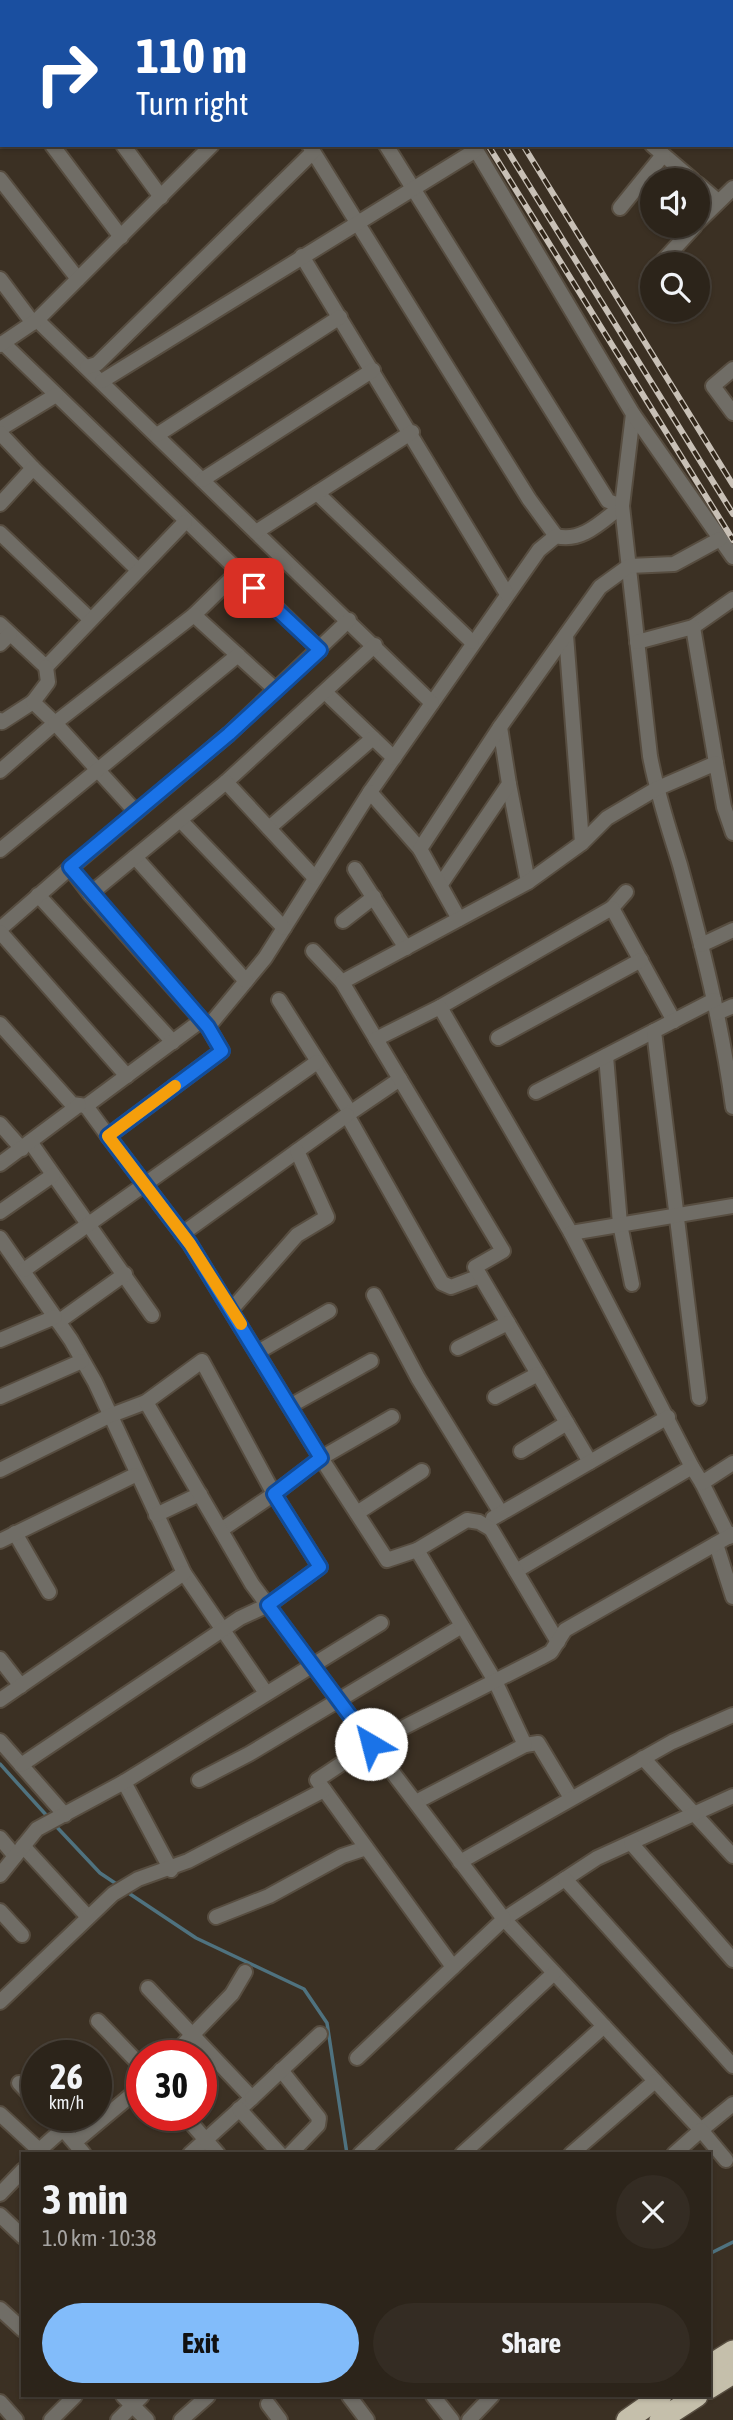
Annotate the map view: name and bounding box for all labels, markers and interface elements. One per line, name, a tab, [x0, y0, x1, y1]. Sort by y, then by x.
text: 110 m	[136, 27, 247, 83]
icon: right	[21, 28, 112, 119]
text: Turn right	[136, 85, 249, 122]
map controls	[640, 168, 710, 322]
button: sound	[640, 168, 710, 238]
button: search	[640, 252, 710, 322]
pin	[224, 558, 284, 618]
icon: arrive	[235, 569, 273, 607]
position arrow	[334, 1707, 408, 1781]
speed limit sign: 30	[126, 2040, 217, 2131]
text: 26	[50, 2056, 83, 2096]
text: km/h	[49, 2092, 84, 2113]
text: 3 min	[42, 2175, 128, 2223]
button: close	[616, 2175, 690, 2249]
text: 1.0 km · 10:38	[42, 2225, 157, 2251]
button: Exit	[42, 2303, 359, 2383]
button: Share	[373, 2303, 690, 2383]

